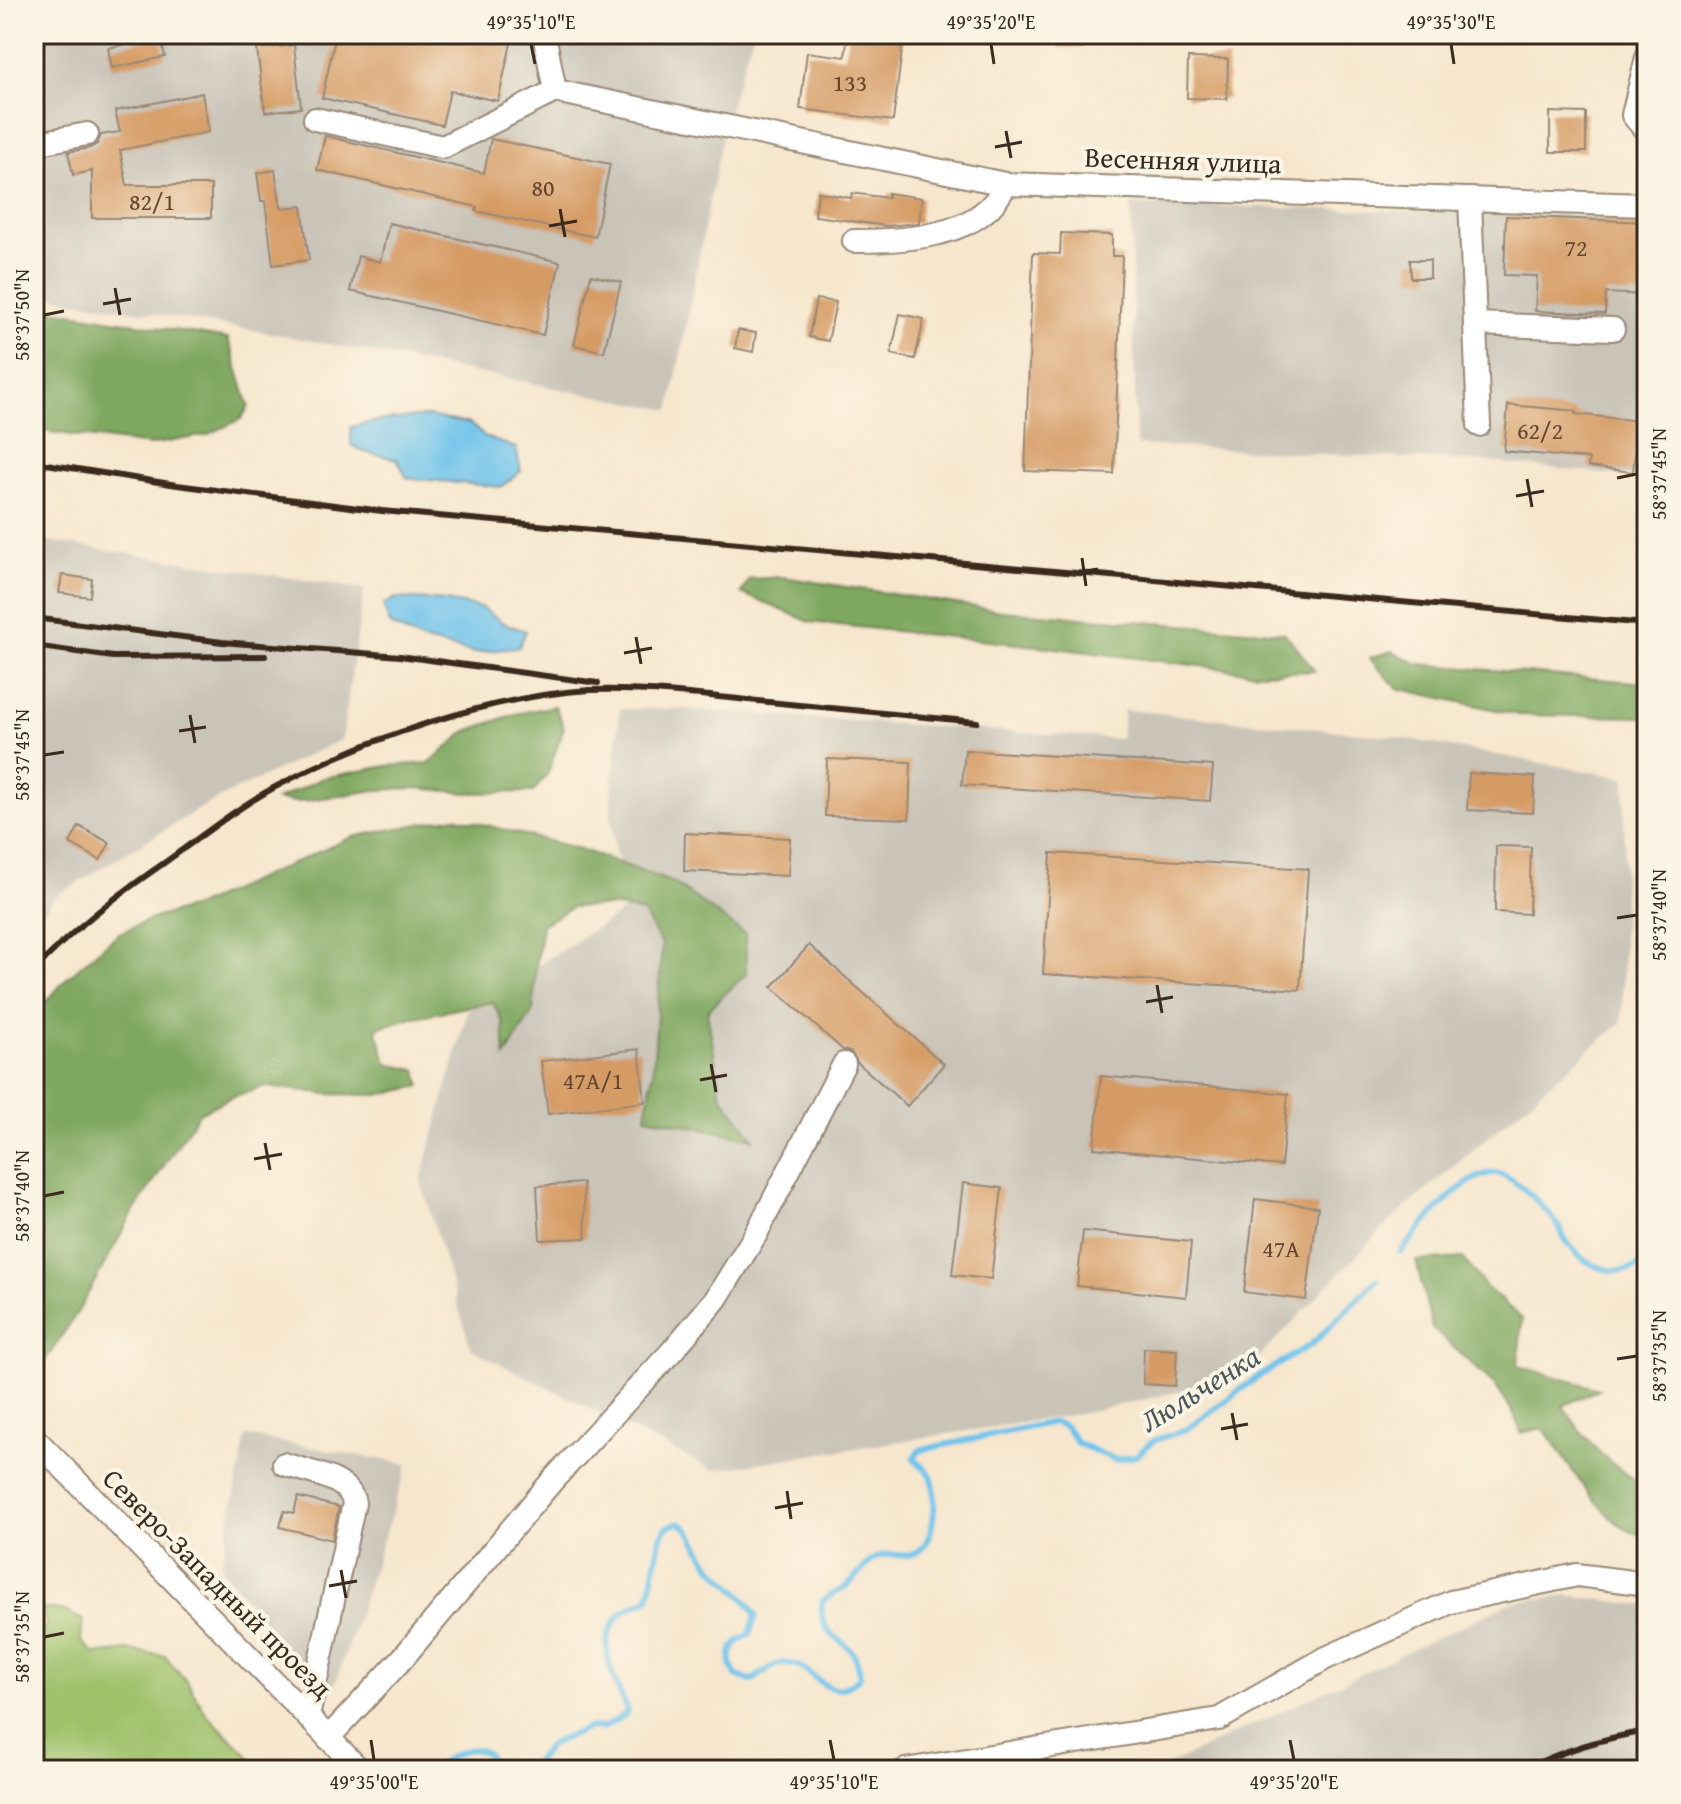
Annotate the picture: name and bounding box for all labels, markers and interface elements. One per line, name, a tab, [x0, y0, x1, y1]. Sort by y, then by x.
text: 49°35'10"E	[487, 7, 575, 36]
text: 49°35'20"E	[947, 7, 1035, 36]
text: 49°35'30"E	[1407, 7, 1495, 36]
house number: 133	[833, 65, 867, 100]
street label: Весенняя улица	[1084, 136, 1283, 183]
house number: 80	[531, 170, 555, 205]
house number: 82/1	[129, 184, 175, 219]
house number: 72	[1564, 230, 1588, 265]
text: 58°37'50"N	[7, 269, 36, 361]
house number: 62/2	[1517, 413, 1563, 448]
text: 58°37'45"N	[1644, 428, 1673, 520]
text: 58°37'45"N	[7, 709, 36, 801]
text: 58°37'40"N	[1644, 869, 1673, 961]
house number: 47А/1	[563, 1063, 623, 1098]
text: 58°37'40"N	[7, 1150, 36, 1242]
house number: 47А	[1262, 1231, 1300, 1266]
text: 58°37'35"N	[1644, 1310, 1673, 1402]
water label: Люльченка	[1131, 1334, 1268, 1442]
street label: Северо-Западный проезд	[94, 1458, 343, 1707]
text: 58°37'35"N	[7, 1591, 36, 1683]
text: 49°35'00"E	[330, 1767, 418, 1796]
text: 49°35'10"E	[790, 1767, 878, 1796]
text: 49°35'20"E	[1250, 1767, 1338, 1796]

